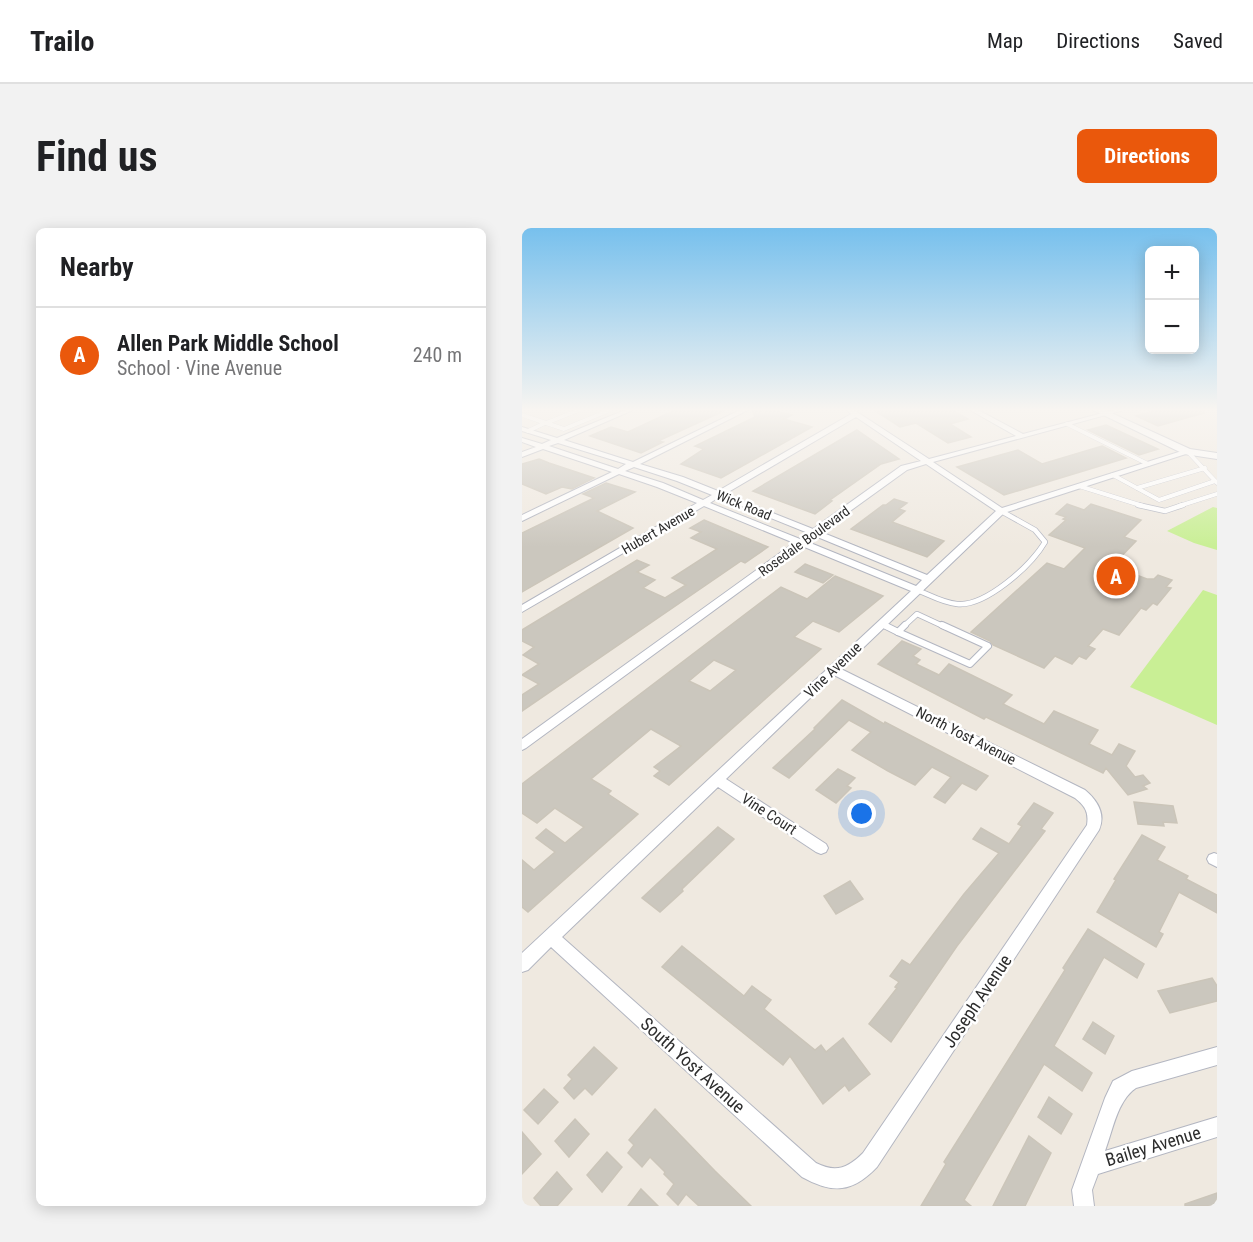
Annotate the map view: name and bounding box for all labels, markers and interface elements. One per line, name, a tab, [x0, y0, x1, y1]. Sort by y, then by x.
text: Trailo	[30, 25, 94, 58]
text: Map	[987, 29, 1023, 53]
text: Directions	[1056, 29, 1140, 53]
text: Saved	[1173, 29, 1223, 53]
button: Directions	[1077, 129, 1217, 183]
text: Find us	[36, 132, 157, 181]
map controls	[1145, 246, 1199, 354]
button: +	[1145, 246, 1199, 300]
text: Nearby	[60, 252, 134, 282]
button: −	[1145, 300, 1199, 354]
text: Allen Park Middle School	[117, 331, 339, 356]
text: A	[74, 343, 85, 367]
text: 240 m	[413, 343, 462, 367]
text: School · Vine Avenue	[117, 356, 282, 380]
street label: Wick Road	[714, 487, 774, 523]
street label: Hubert Avenue	[619, 503, 698, 557]
street label: Rosedale Boulevard	[755, 503, 853, 579]
pin: A	[1096, 554, 1136, 598]
street label: Vine Avenue	[801, 638, 865, 702]
street label: North Yost Avenue	[913, 703, 1019, 769]
street label: Vine Court	[738, 790, 800, 838]
your location	[847, 799, 876, 828]
street label: Joseph Avenue	[938, 950, 1016, 1052]
street label: South Yost Avenue	[637, 1013, 749, 1117]
street label: Bailey Avenue	[1103, 1122, 1203, 1170]

